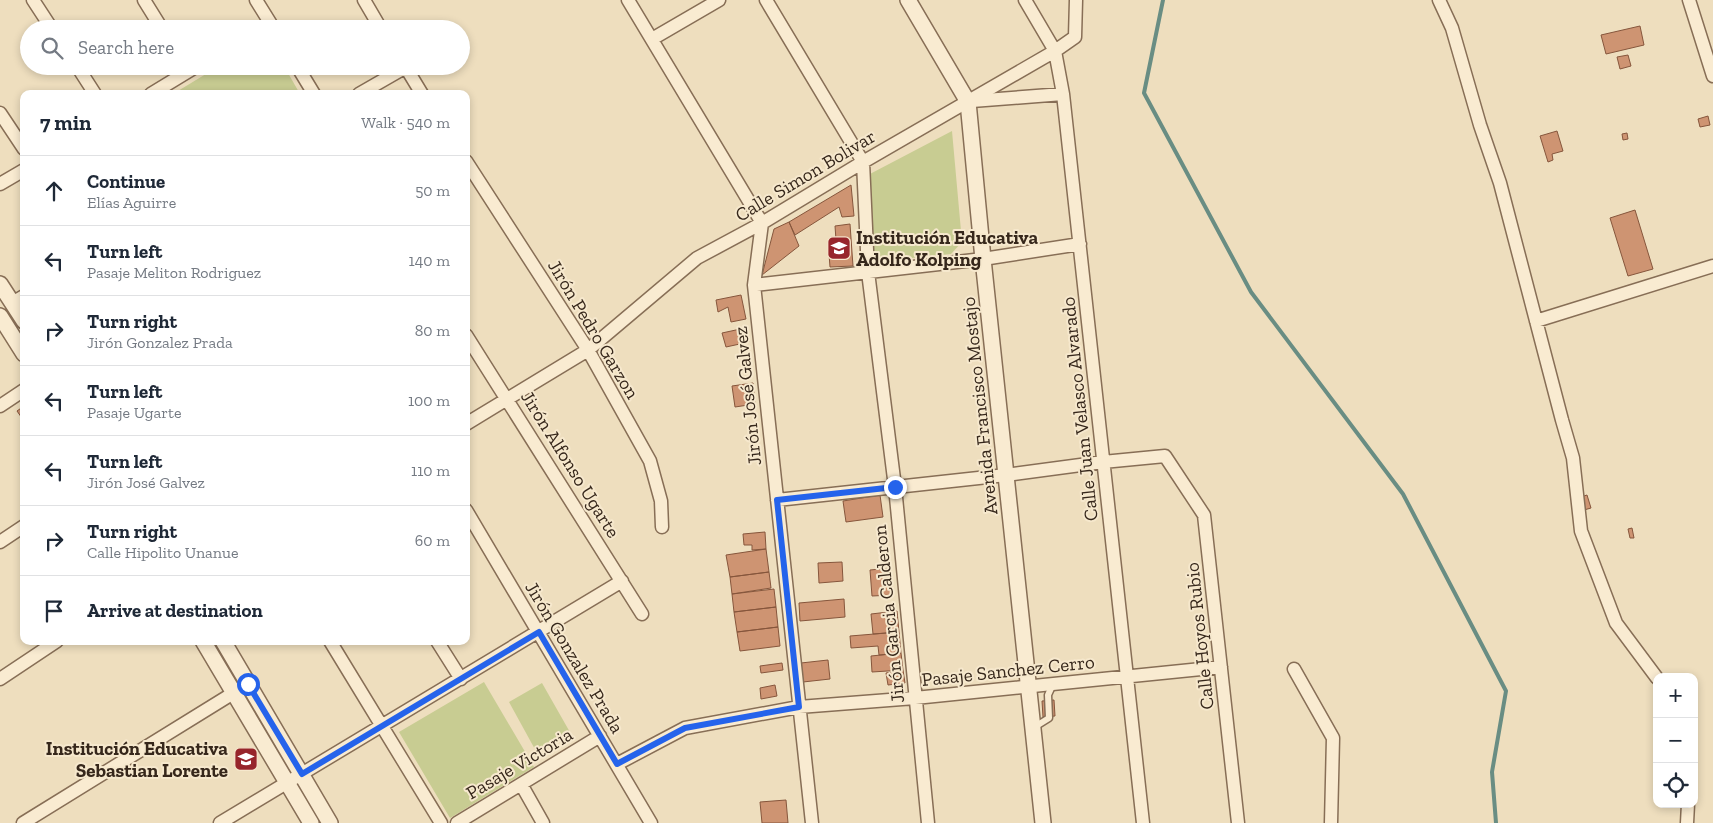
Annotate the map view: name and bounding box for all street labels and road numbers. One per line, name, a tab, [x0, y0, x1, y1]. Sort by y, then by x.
street label: Calle Simon Bolivar	[731, 124, 880, 226]
street label: Jirón Pedro Garzon	[543, 256, 644, 403]
street label: Avenida Francisco Mostajo	[957, 296, 1002, 516]
street label: Calle Juan Velasco Alvarado	[1056, 296, 1103, 522]
street label: Jirón José Galvez	[729, 325, 766, 467]
street label: Jirón Alfonso Ugarte	[516, 387, 625, 542]
street label: Jirón Garcia Calderon	[868, 524, 909, 704]
street label: Calle Hoyos Rubio	[1180, 561, 1219, 711]
street label: Jirón Gonzalez Prada	[520, 577, 629, 737]
street label: Pasaje Sanchez Cerro	[920, 650, 1096, 691]
street label: Pasaje Victoria	[462, 723, 577, 804]

